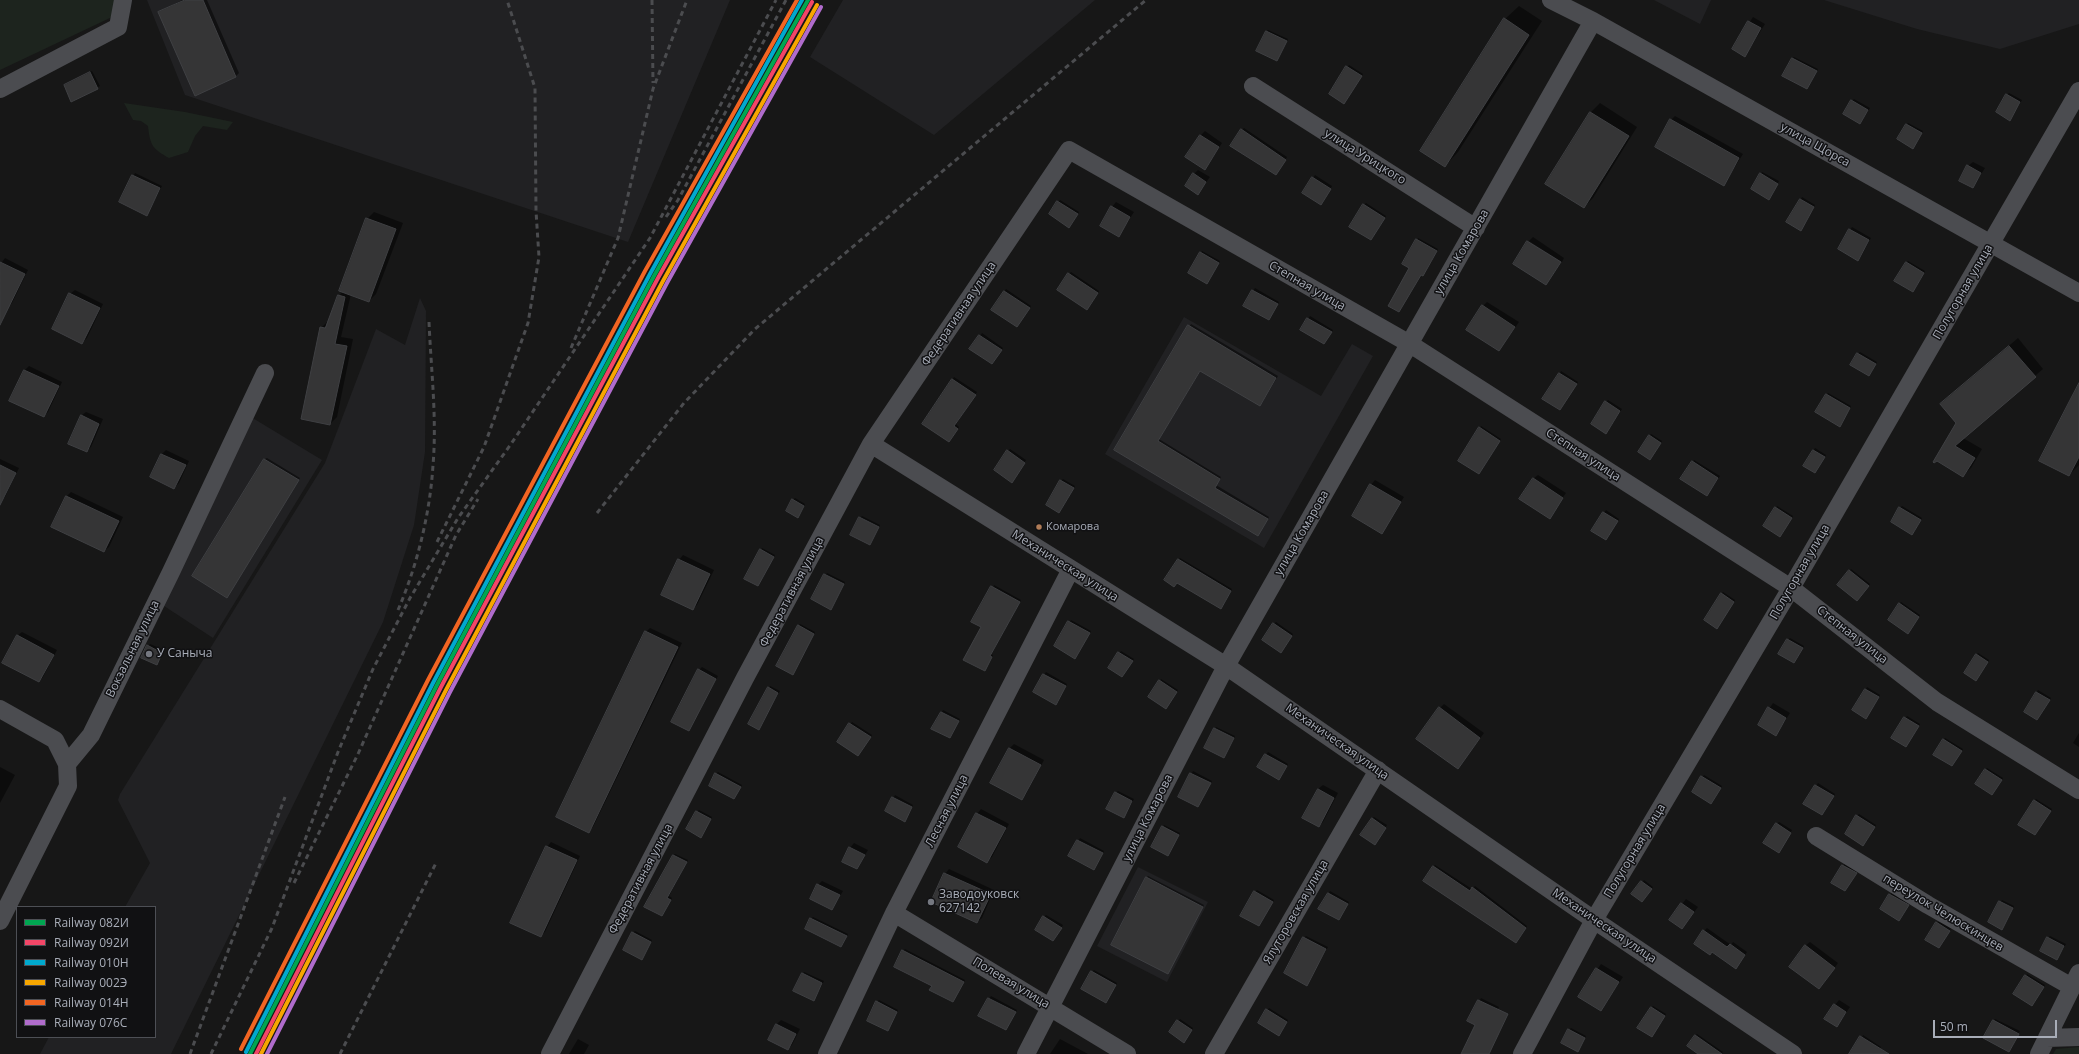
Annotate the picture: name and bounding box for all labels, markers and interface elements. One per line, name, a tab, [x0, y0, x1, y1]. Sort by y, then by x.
street label: улица Щорса	[1778, 120, 1852, 170]
street label: улица Урицкого	[1322, 126, 1408, 188]
street label: улица Комарова	[1432, 207, 1492, 297]
street label: Полугорная улица	[1930, 242, 1996, 342]
street label: Степная улица	[1266, 258, 1348, 314]
street label: Федеративная улица	[919, 259, 999, 369]
street label: Степная улица	[1543, 426, 1623, 484]
street label: улица Комарова	[1272, 488, 1332, 578]
place label: Комарова	[1046, 520, 1099, 534]
marker: Комарова	[1034, 522, 1044, 532]
street label: Полугорная улица	[1767, 522, 1833, 622]
street label: Механическая улица	[1009, 527, 1121, 605]
street label: Федеративная улица	[757, 534, 827, 650]
street label: Вокзальная улица	[103, 598, 163, 700]
street label: Степная улица	[1814, 603, 1890, 667]
place label: У Саныча	[157, 647, 213, 661]
marker: У Саныча	[144, 649, 154, 659]
street label: Механическая улица	[1283, 701, 1391, 783]
street label: Лесная улица	[923, 772, 971, 850]
street label: улица Комарова	[1120, 772, 1176, 864]
street label: Полугорная улица	[1601, 801, 1669, 901]
street label: Федеративная улица	[606, 821, 676, 937]
street label: Ялуторовская улица	[1260, 857, 1332, 967]
street label: переулок Челюскинцев	[1880, 871, 2006, 955]
street label: Механическая улица	[1549, 886, 1659, 966]
place label: Заводоуковск 627142	[939, 888, 1019, 916]
marker: Заводоуковск 627142	[926, 897, 936, 907]
legend	[16, 906, 156, 1038]
text: Railway 082И	[54, 914, 129, 931]
text: Railway 092И	[54, 934, 129, 951]
text: Railway 010Н	[54, 954, 129, 971]
street label: Полевая улица	[970, 954, 1052, 1012]
text: Railway 002Э	[54, 974, 127, 991]
text: Railway 014Н	[54, 994, 129, 1011]
scale bar	[1935, 1012, 2059, 1038]
text: Railway 076С	[54, 1014, 127, 1031]
text: 50 m	[1940, 1018, 1968, 1035]

